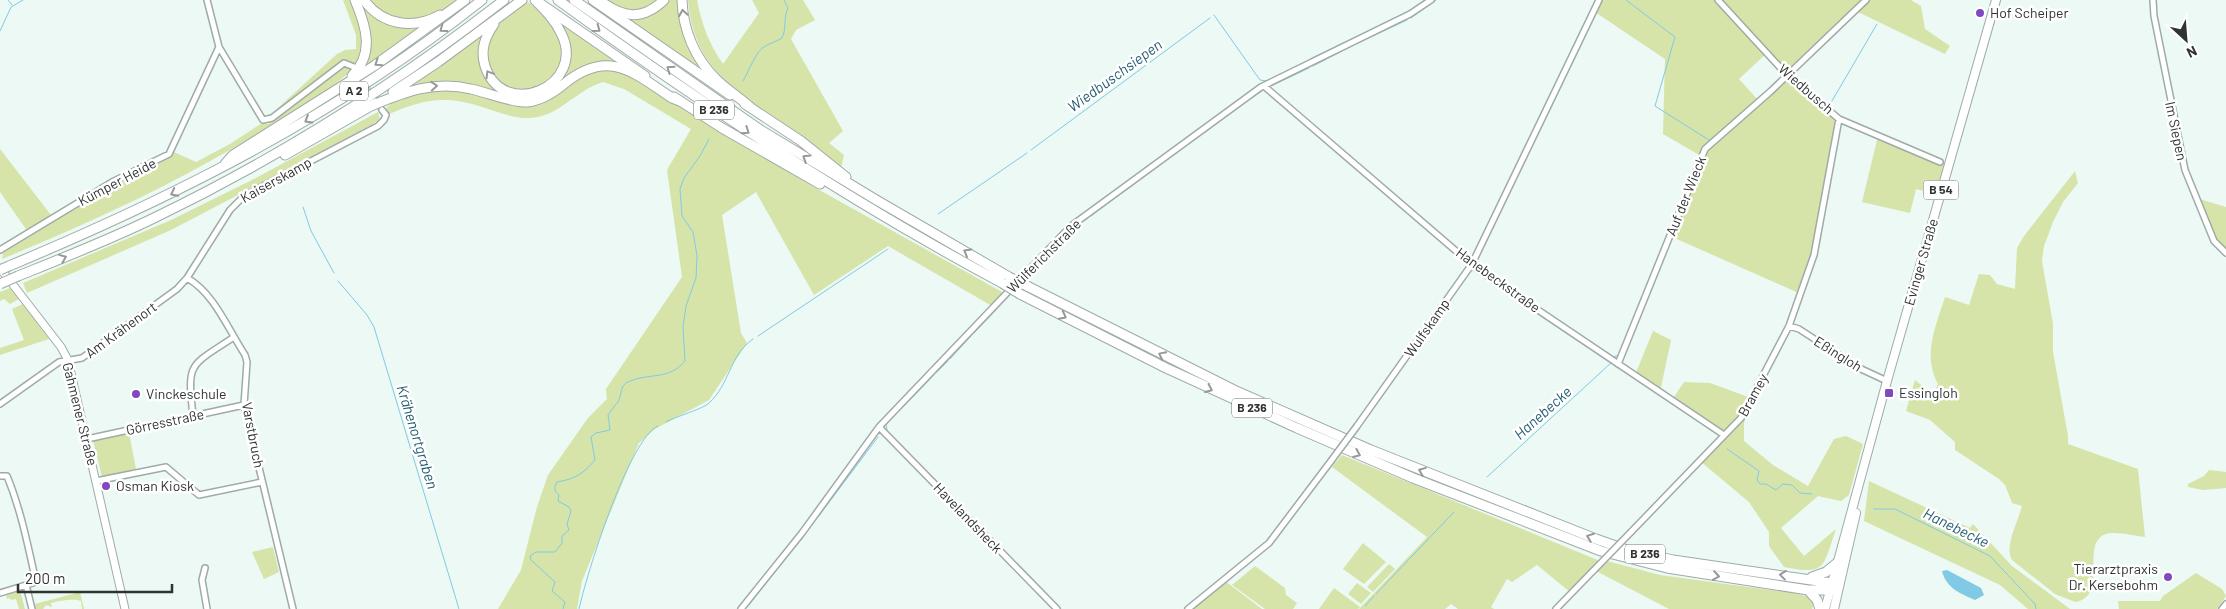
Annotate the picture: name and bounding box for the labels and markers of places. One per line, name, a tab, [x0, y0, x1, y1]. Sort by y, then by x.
place label: Hof Scheiper	[1990, 4, 2069, 21]
marker: Hof Scheiper	[1974, 7, 1986, 19]
place label: Essingloh	[1899, 384, 1958, 401]
place label: Vinckeschule	[146, 385, 226, 402]
marker: Essingloh	[1883, 387, 1895, 399]
marker: Vinckeschule	[130, 388, 142, 400]
place label: Osman Kiosk	[116, 477, 194, 494]
marker: Osman Kiosk	[100, 480, 112, 492]
place label: Tierarztpraxis Dr. Kersebohm	[2069, 560, 2158, 593]
marker: Tierarztpraxis Dr. Kersebohm	[2162, 571, 2174, 583]

